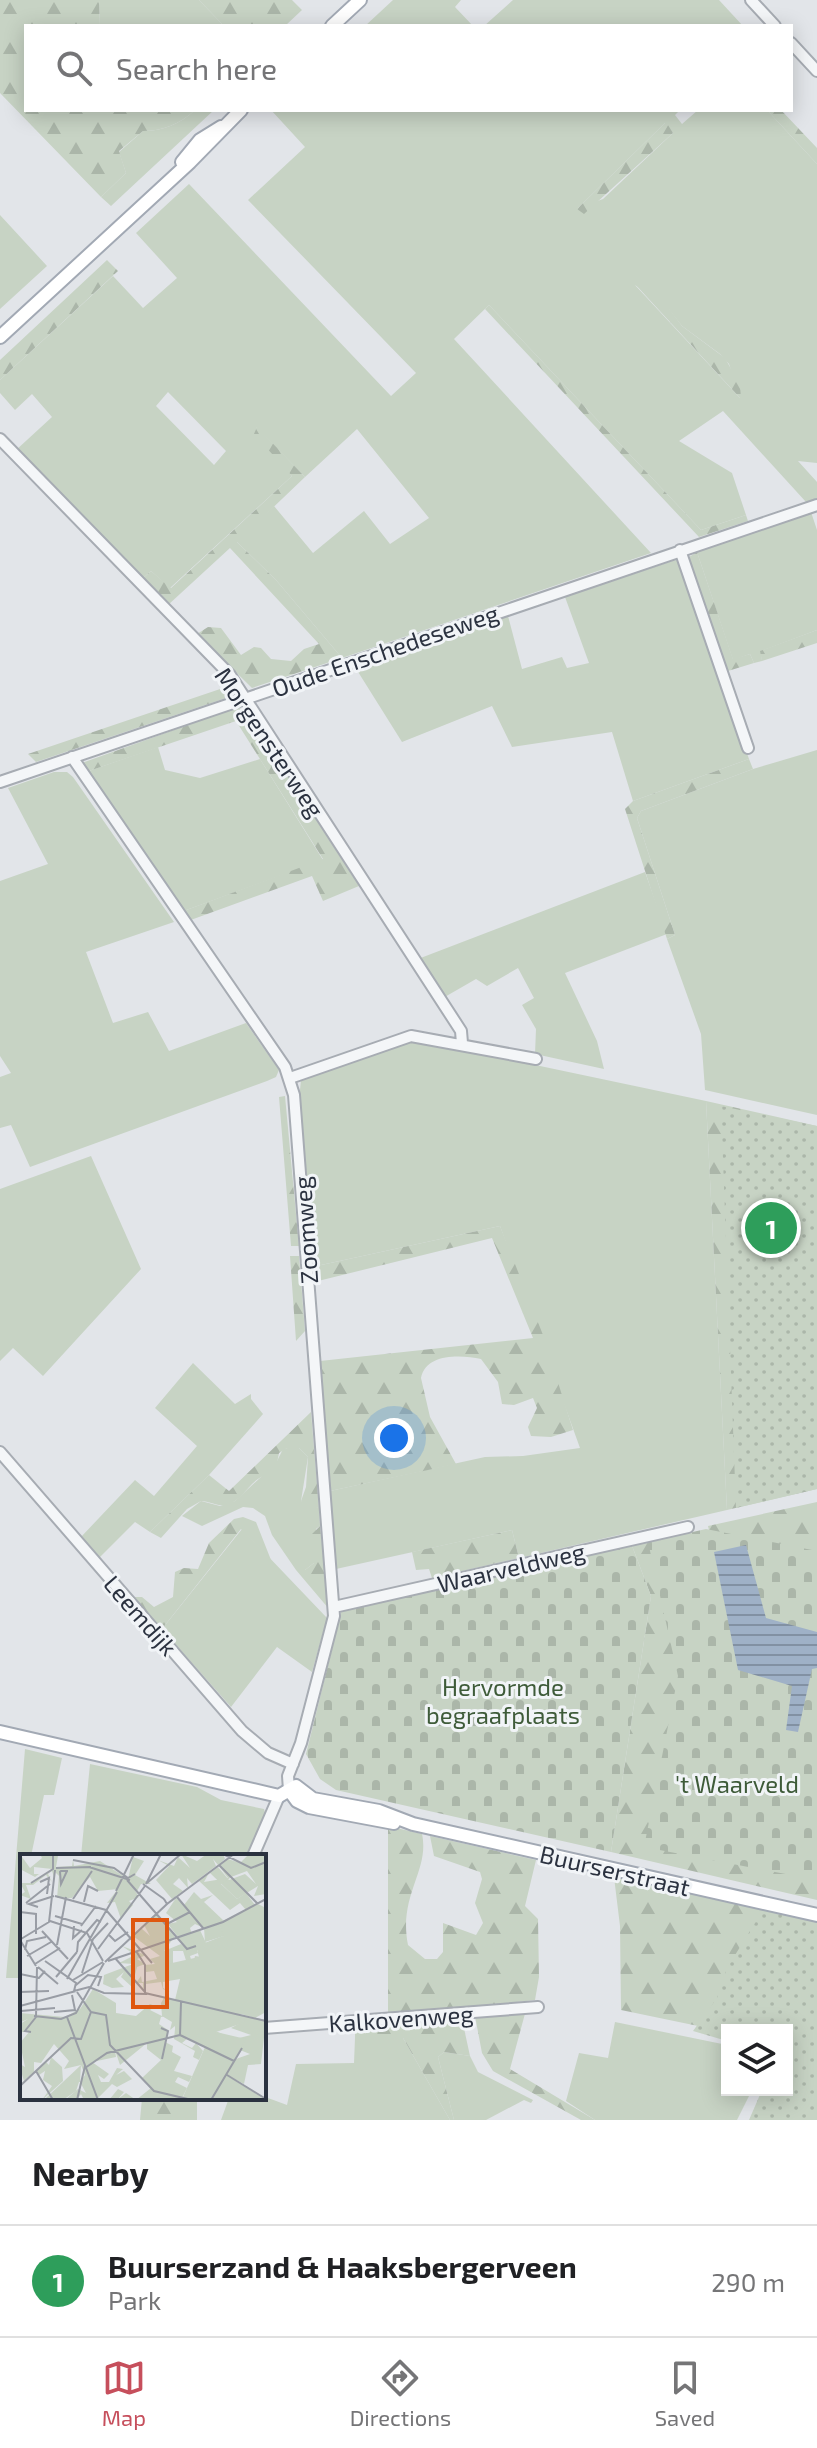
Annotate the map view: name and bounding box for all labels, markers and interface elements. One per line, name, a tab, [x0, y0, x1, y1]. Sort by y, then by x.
search box	[24, 24, 793, 112]
icon: search	[52, 46, 96, 90]
text: Search here	[116, 50, 277, 86]
street label: Oude Enschedeseweg	[268, 598, 502, 702]
street label: Morgensterweg	[209, 662, 331, 822]
street label: Zoomweg	[287, 1175, 323, 1285]
pin: 1	[745, 1198, 797, 1258]
your location	[374, 1418, 414, 1458]
street label: Waarveldweg	[434, 1536, 588, 1598]
street label: Leemdijk	[98, 1569, 184, 1661]
park label: Hervormde begraafplaats	[426, 1672, 580, 1729]
park label: 't Waarveld	[675, 1769, 799, 1798]
street label: Buurserstraat	[537, 1839, 693, 1901]
inset map	[20, 1854, 266, 2100]
street label: Kalkovenweg	[328, 1998, 474, 2038]
map controls	[721, 2024, 793, 2096]
button: layers	[721, 2024, 793, 2096]
text: Nearby	[32, 2152, 149, 2193]
text: Buurserzand & Haaksbergerveen	[108, 2248, 577, 2284]
text: 1	[52, 2266, 64, 2297]
text: 290 m	[711, 2266, 785, 2297]
text: Park	[108, 2284, 161, 2315]
tab: Map	[102, 2356, 146, 2430]
tab: Directions	[350, 2356, 451, 2430]
tab: Saved	[655, 2356, 715, 2430]

